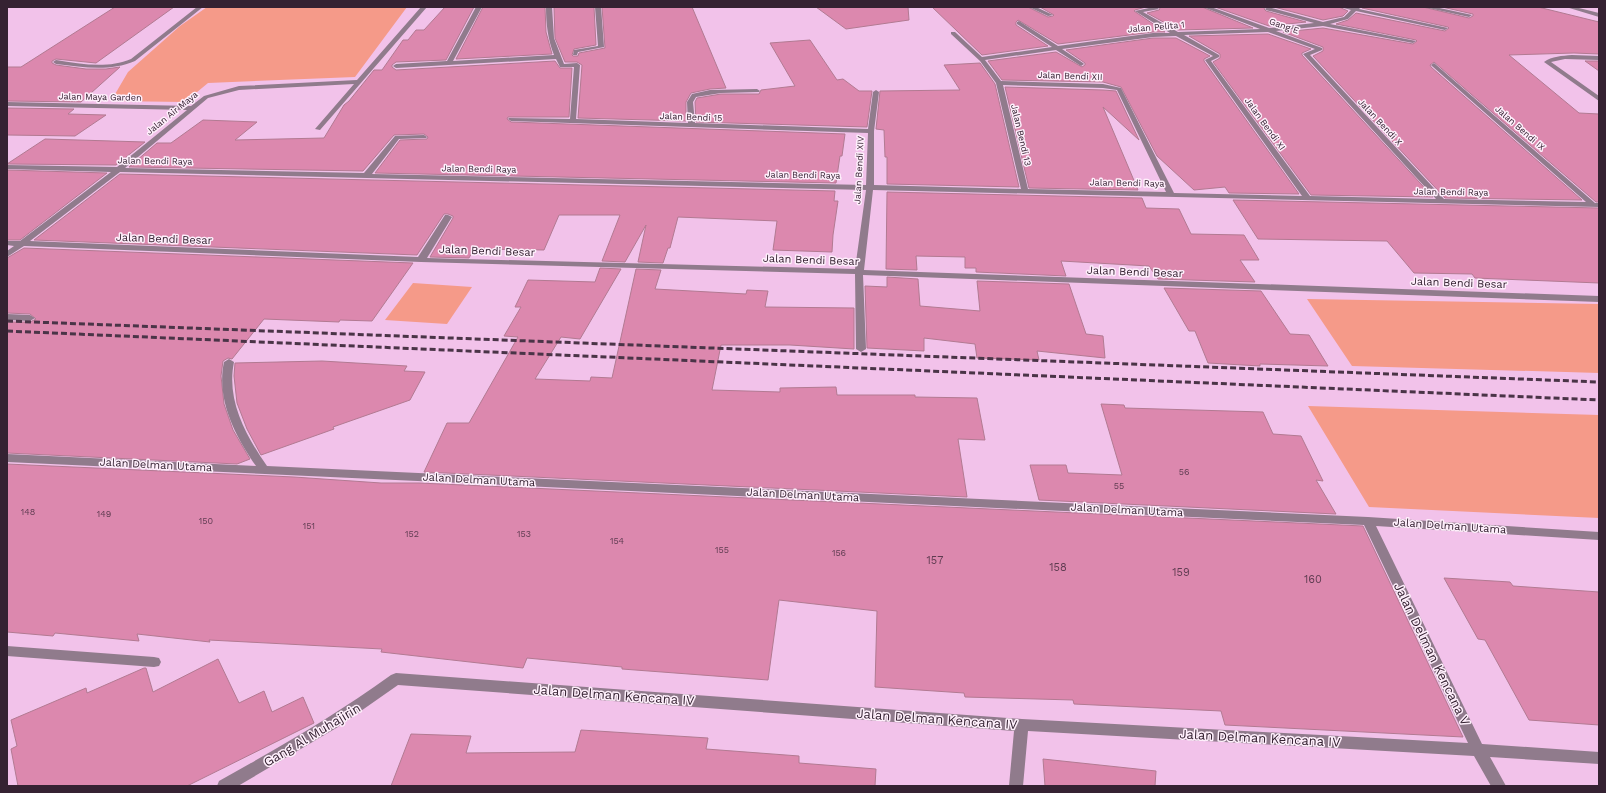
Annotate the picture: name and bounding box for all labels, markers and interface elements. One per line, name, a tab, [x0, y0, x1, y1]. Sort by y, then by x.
street label: Gang E	[1268, 16, 1300, 36]
street label: Jalan Pelita 1	[1127, 20, 1185, 34]
street label: Jalan Bendi XII	[1037, 70, 1103, 82]
street label: Jalan Air Maya	[144, 89, 200, 137]
street label: Jalan Maya Garden	[58, 91, 142, 103]
street label: Jalan Bendi XI	[1243, 96, 1287, 152]
street label: Jalan Bendi X	[1356, 97, 1404, 148]
street label: Jalan Bendi 13	[1009, 103, 1033, 167]
street label: Jalan Bendi IX	[1493, 104, 1547, 153]
street label: Jalan Bendi 15	[659, 111, 723, 123]
street label: Jalan Bendi XIV	[852, 136, 866, 204]
street label: Jalan Bendi Raya	[118, 155, 192, 167]
street label: Jalan Bendi Raya	[442, 163, 516, 175]
street label: Jalan Bendi Raya	[766, 169, 840, 181]
street label: Jalan Bendi Raya	[1090, 177, 1164, 189]
street label: Jalan Bendi Raya	[1414, 186, 1488, 198]
street label: Jalan Bendi Besar	[116, 231, 213, 247]
street label: Jalan Bendi Besar	[439, 243, 536, 259]
street label: Jalan Bendi Besar	[763, 252, 860, 268]
street label: Jalan Bendi Besar	[1087, 264, 1184, 280]
street label: Jalan Bendi Besar	[1411, 275, 1508, 291]
street label: Jalan Delman Utama	[99, 456, 213, 474]
house number: 56	[1179, 467, 1189, 477]
street label: Jalan Delman Utama	[422, 471, 536, 489]
house number: 55	[1114, 481, 1124, 491]
street label: Jalan Delman Utama	[746, 486, 860, 504]
street label: Jalan Delman Utama	[1070, 501, 1184, 519]
house number: 148	[21, 507, 35, 517]
house number: 149	[97, 509, 111, 519]
house number: 150	[199, 516, 214, 526]
street label: Jalan Delman Utama	[1393, 516, 1507, 536]
house number: 151	[303, 521, 315, 531]
house number: 152	[405, 529, 419, 539]
house number: 153	[517, 529, 531, 539]
house number: 154	[610, 536, 625, 546]
house number: 155	[715, 545, 729, 555]
house number: 156	[832, 548, 846, 558]
house number: 157	[927, 554, 943, 567]
house number: 158	[1049, 561, 1067, 574]
house number: 159	[1172, 566, 1190, 579]
house number: 160	[1304, 573, 1322, 586]
street label: Jalan Delman Kencana V	[1391, 580, 1473, 728]
street label: Jalan Delman Kencana IV	[533, 682, 696, 708]
street label: Gang Al Muhajirin	[261, 700, 363, 770]
street label: Jalan Delman Kencana IV	[856, 706, 1019, 732]
street label: Jalan Delman Kencana IV	[1179, 726, 1342, 750]

